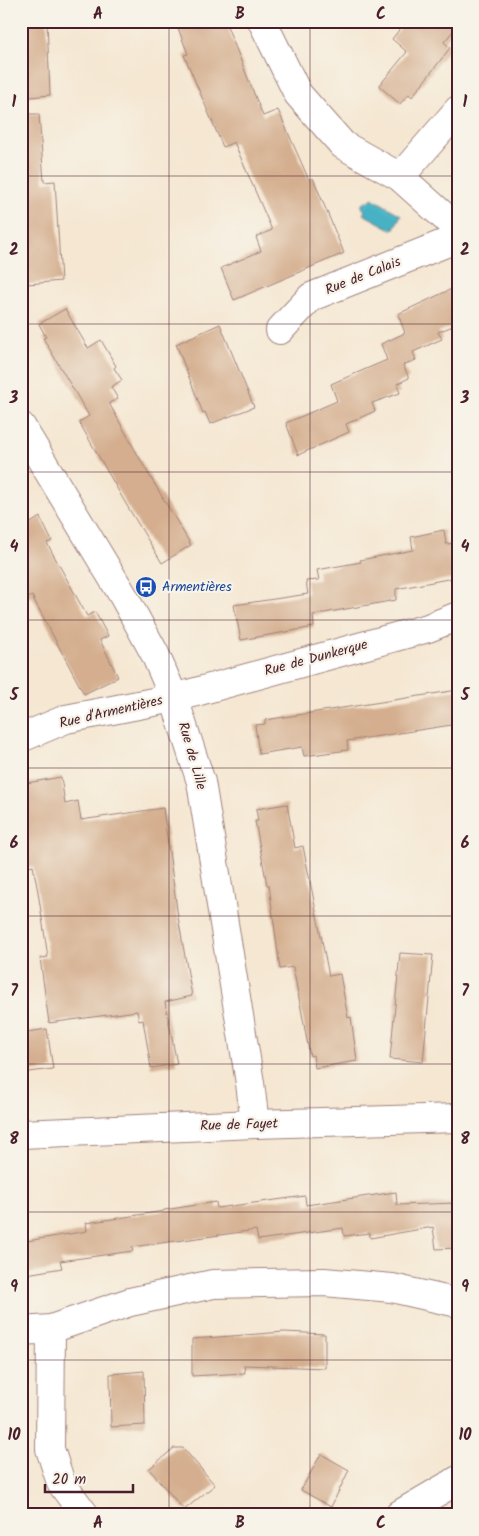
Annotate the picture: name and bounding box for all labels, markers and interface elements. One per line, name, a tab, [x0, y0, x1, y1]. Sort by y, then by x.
text: A	[93, 2, 103, 27]
text: B	[235, 2, 245, 27]
text: C	[376, 2, 386, 27]
text: 1	[12, 90, 17, 115]
text: 1	[463, 90, 468, 115]
text: 2	[9, 238, 19, 263]
text: 2	[460, 238, 470, 263]
street label: Rue de Calais	[322, 251, 404, 301]
text: 3	[9, 386, 19, 411]
text: 3	[460, 386, 470, 411]
text: 4	[10, 535, 19, 560]
text: 4	[461, 535, 470, 560]
bus stop icon: Armentières	[134, 575, 158, 599]
place label: Armentières	[162, 576, 232, 598]
street label: Rue de Dunkerque	[262, 633, 371, 682]
text: 5	[9, 683, 20, 708]
text: 5	[460, 683, 471, 708]
street label: Rue d'Armentières	[57, 689, 165, 735]
street label: Rue de Lille	[172, 719, 212, 793]
text: 6	[10, 831, 19, 856]
text: 6	[461, 831, 470, 856]
text: 7	[10, 979, 18, 1004]
text: 7	[461, 979, 469, 1004]
street label: Rue de Fayet	[200, 1113, 279, 1137]
text: 8	[9, 1127, 19, 1152]
text: 8	[460, 1127, 470, 1152]
text: 9	[10, 1275, 18, 1300]
text: 9	[461, 1275, 469, 1300]
text: 10	[7, 1423, 21, 1448]
text: 10	[458, 1423, 472, 1448]
scale bar	[45, 1461, 132, 1493]
text: 20 m	[52, 1468, 86, 1492]
text: A	[93, 1511, 103, 1536]
text: B	[235, 1511, 245, 1536]
text: C	[376, 1511, 386, 1536]

